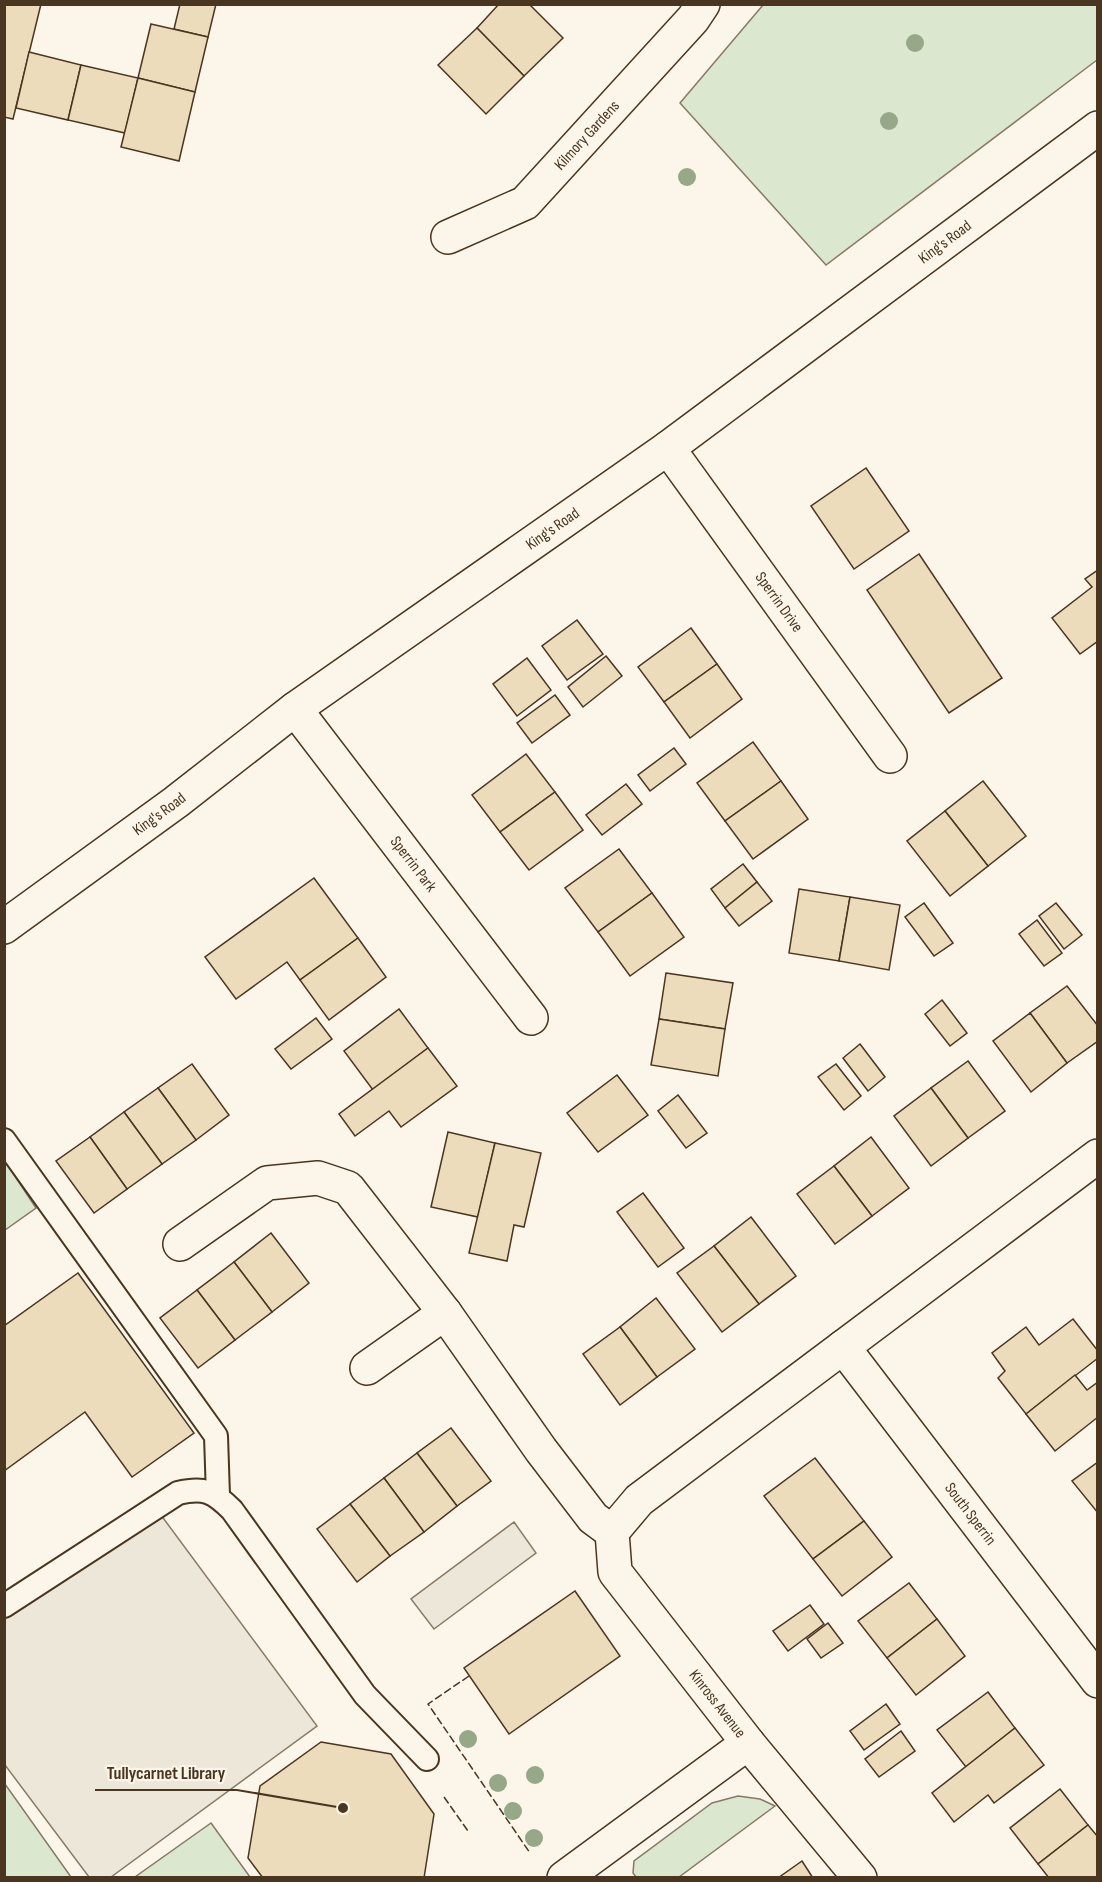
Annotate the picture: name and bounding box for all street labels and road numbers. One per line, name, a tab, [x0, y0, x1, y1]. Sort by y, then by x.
street label: Kilmory Gardens	[550, 96, 624, 174]
street label: King's Road	[915, 216, 975, 268]
street label: King's Road	[522, 504, 583, 554]
street label: Sperrin Drive	[751, 568, 807, 636]
street label: King's Road	[129, 788, 190, 840]
street label: Sperrin Park	[386, 832, 441, 896]
street label: South Sperrin	[941, 1479, 1000, 1549]
street label: Kinross Avenue	[685, 1666, 749, 1742]

